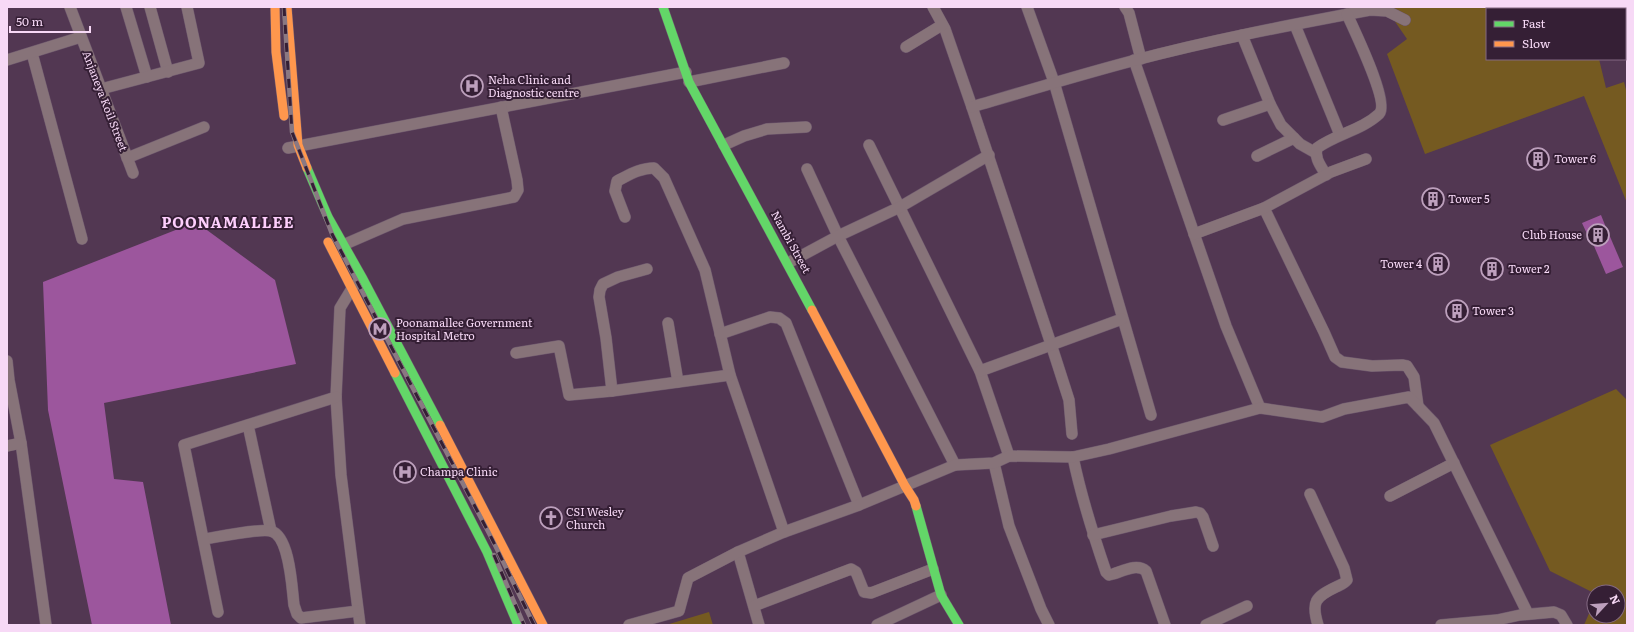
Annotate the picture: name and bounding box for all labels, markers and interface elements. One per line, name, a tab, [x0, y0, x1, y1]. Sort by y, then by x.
scale bar	[10, 8, 90, 34]
legend	[1486, 8, 1626, 60]
text: 50 m	[16, 12, 43, 30]
text: Fast	[1522, 14, 1546, 32]
text: Slow	[1522, 34, 1551, 52]
street label: Anjaneya Koil Street	[79, 48, 133, 154]
place label: Neha Clinic and Diagnostic centre	[488, 71, 580, 100]
hospital icon: Neha Clinic and Diagnostic centre	[459, 73, 485, 99]
building icon: Tower 6	[1525, 146, 1551, 172]
place label: Tower 6	[1554, 150, 1596, 166]
building icon: Tower 5	[1420, 186, 1446, 212]
place label: Tower 5	[1448, 190, 1490, 206]
street label: Nambi Street	[768, 208, 816, 276]
district label: POONAMALLEE	[161, 210, 295, 233]
building icon: Club House	[1585, 222, 1611, 248]
place label: Club House	[1522, 226, 1582, 242]
building icon: Tower 4	[1425, 251, 1451, 277]
place label: Tower 4	[1380, 255, 1422, 271]
building icon: Tower 2	[1479, 256, 1505, 282]
place label: Tower 2	[1508, 260, 1550, 276]
building icon: Tower 3	[1444, 298, 1470, 324]
place label: Tower 3	[1472, 302, 1514, 318]
place label: Poonamallee Government Hospital Metro	[396, 314, 533, 343]
metro station icon: Poonamallee Government Hospital Metro	[367, 316, 393, 342]
hospital icon: Champa Clinic	[392, 459, 418, 485]
place label: Champa Clinic	[420, 463, 498, 479]
place label: CSI Wesley Church	[566, 503, 625, 532]
church icon: CSI Wesley Church	[538, 505, 564, 531]
north arrow	[1586, 584, 1626, 624]
text: N	[1607, 592, 1625, 607]

